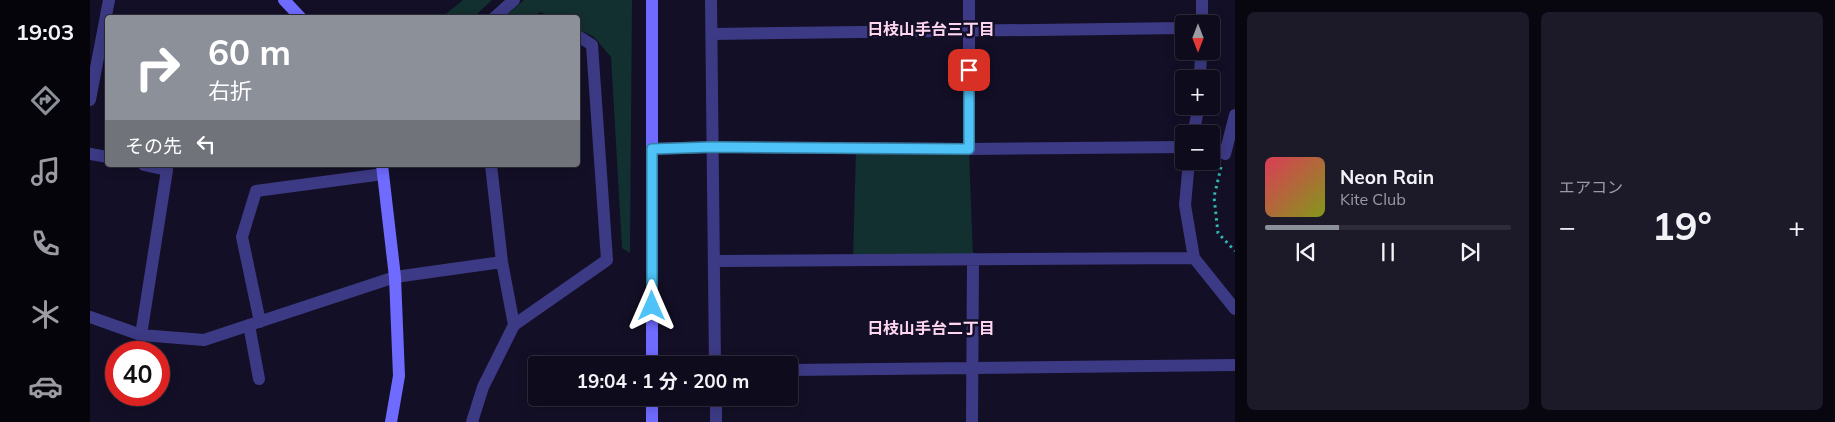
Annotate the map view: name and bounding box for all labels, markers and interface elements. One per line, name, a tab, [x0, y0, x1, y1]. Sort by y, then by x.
north arrow	[1175, 15, 1220, 60]
map controls	[1175, 15, 1220, 170]
text: 19:03	[16, 18, 74, 46]
district label: 日枝山手台三丁目	[867, 19, 995, 39]
text: 60 m	[208, 30, 291, 74]
icon: right	[125, 35, 190, 100]
pin	[948, 49, 990, 91]
icon: arrive	[955, 56, 983, 84]
button: +	[1175, 70, 1220, 115]
text: 右折	[208, 77, 252, 105]
icon: directions	[28, 83, 63, 118]
button: −	[1175, 125, 1220, 170]
icon: left	[192, 130, 220, 158]
text: その先	[125, 134, 182, 158]
icon: music	[28, 154, 63, 189]
text: Neon Rain	[1340, 165, 1434, 189]
text: エアコン	[1559, 177, 1623, 197]
text: Kite Club	[1340, 189, 1406, 209]
text: 19°	[1652, 202, 1712, 250]
text: −	[1559, 209, 1576, 244]
text: +	[1788, 209, 1805, 244]
icon: phone	[28, 226, 63, 261]
icon: previous	[1292, 238, 1320, 266]
icon: pause	[1374, 238, 1402, 266]
icon: next	[1456, 238, 1484, 266]
position arrow	[625, 279, 677, 331]
icon: climate	[28, 297, 63, 332]
district label: 日枝山手台二丁目	[867, 318, 995, 338]
speed limit sign: 40	[105, 341, 170, 406]
icon: car	[28, 369, 63, 404]
text: 19:04 · 1 分 · 200 m	[577, 369, 749, 393]

